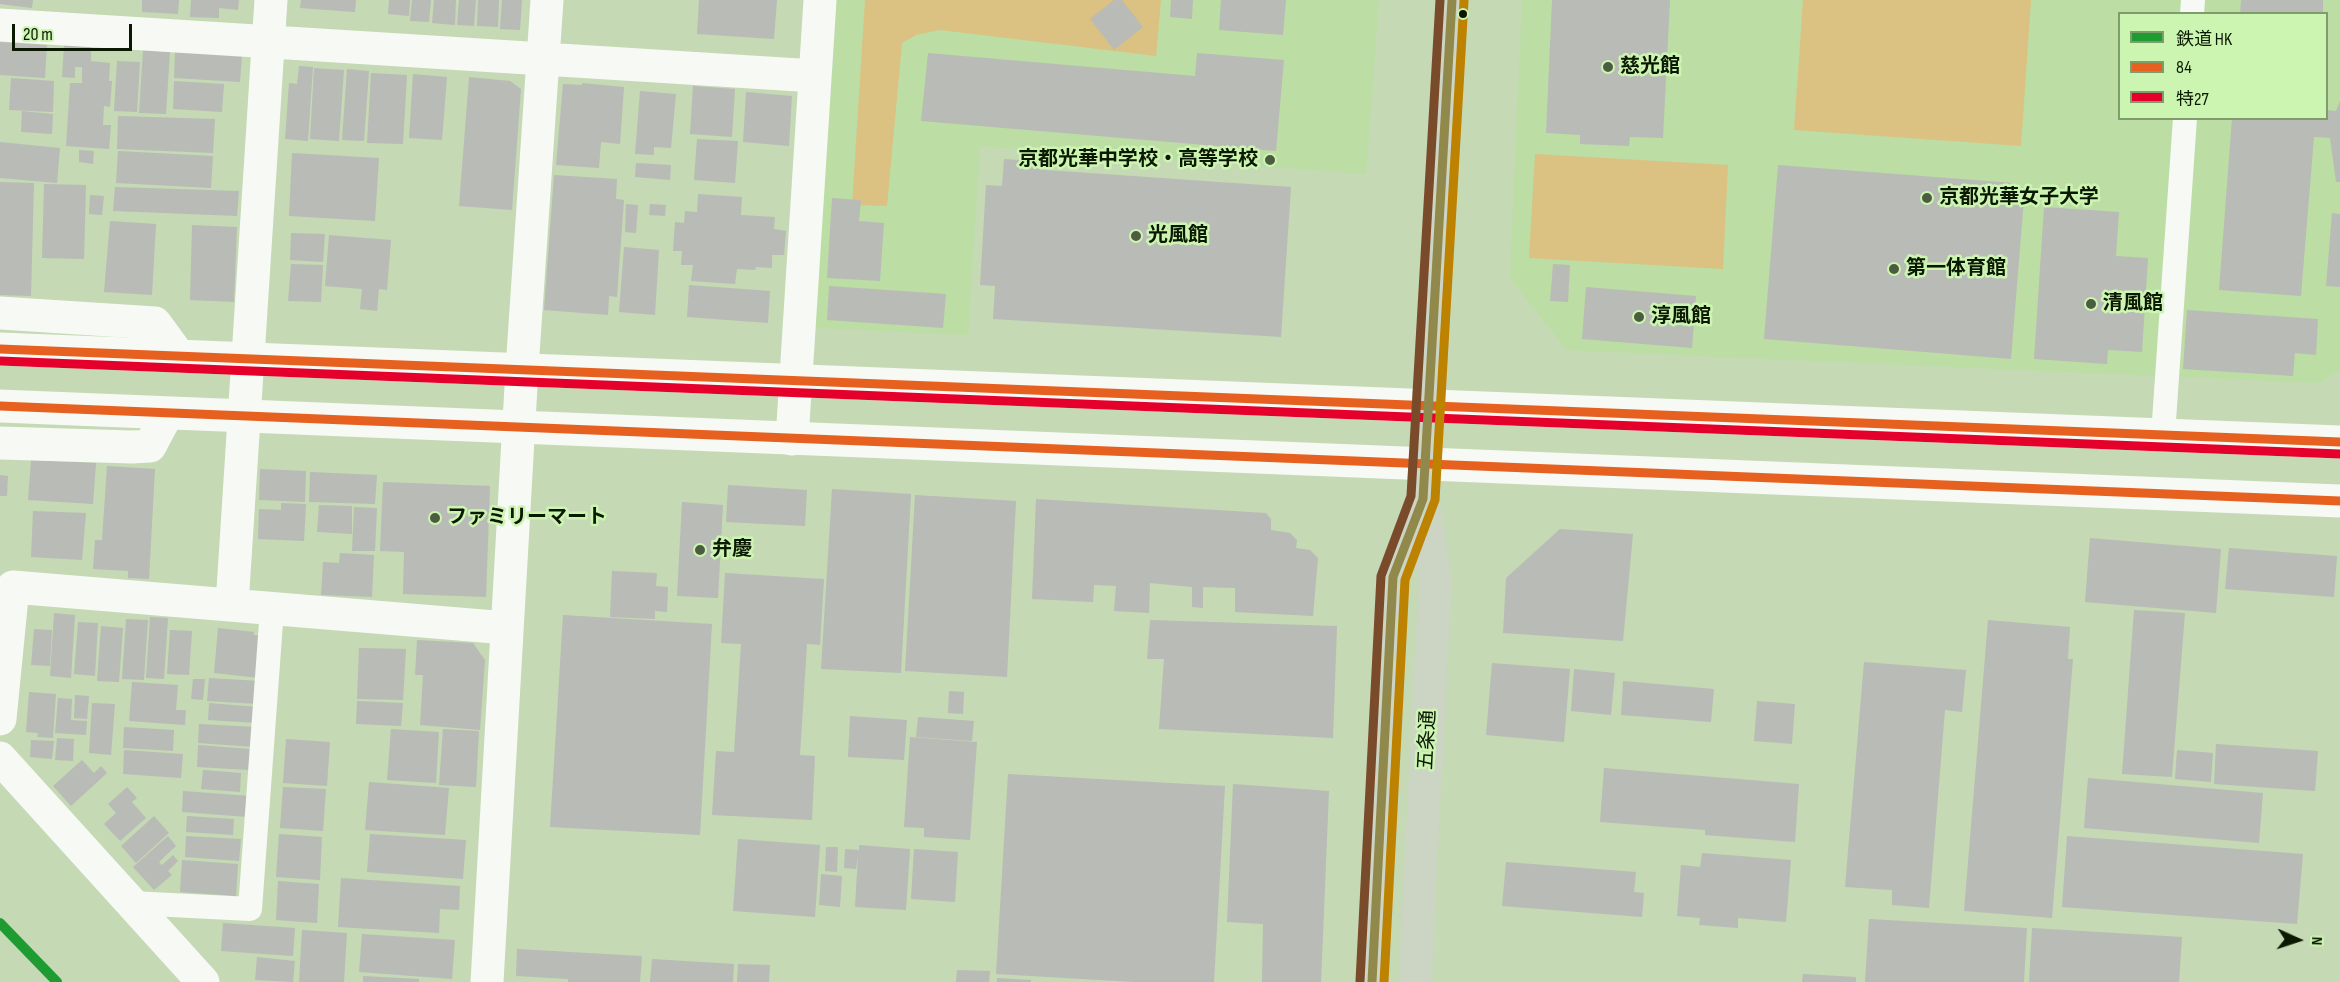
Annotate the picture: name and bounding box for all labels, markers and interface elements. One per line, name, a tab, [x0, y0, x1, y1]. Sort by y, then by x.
unlabelled marker	[1457, 8, 1469, 20]
scale bar	[15, 12, 135, 50]
legend	[2118, 12, 2328, 120]
text: 20 m	[23, 24, 53, 45]
text: 鉄道 HK	[2176, 29, 2232, 50]
place label: 慈光館	[1620, 55, 1680, 79]
text: 84	[2176, 57, 2192, 78]
marker: 慈光館	[1601, 60, 1615, 74]
text: 特27	[2176, 89, 2209, 110]
place label: 京都光華中学校・高等学校	[1018, 148, 1258, 172]
marker: 京都光華中学校・高等学校	[1263, 153, 1277, 167]
place label: 京都光華女子大学	[1939, 186, 2099, 210]
marker: 京都光華女子大学	[1920, 191, 1934, 205]
place label: 光風館	[1148, 224, 1208, 248]
marker: 光風館	[1129, 229, 1143, 243]
place label: 第一体育館	[1906, 257, 2006, 281]
marker: 第一体育館	[1887, 262, 1901, 276]
place label: 清風館	[2103, 292, 2163, 316]
marker: 清風館	[2084, 297, 2098, 311]
place label: 淳風館	[1651, 305, 1711, 329]
marker: 淳風館	[1632, 310, 1646, 324]
place label: ファミリーマート	[447, 506, 607, 530]
marker: ファミリーマート	[428, 511, 442, 525]
place label: 弁慶	[712, 538, 752, 562]
marker: 弁慶	[693, 543, 707, 557]
street label: 五条通	[1414, 709, 1442, 771]
north arrow	[2268, 910, 2328, 970]
text: N	[2307, 936, 2326, 946]

